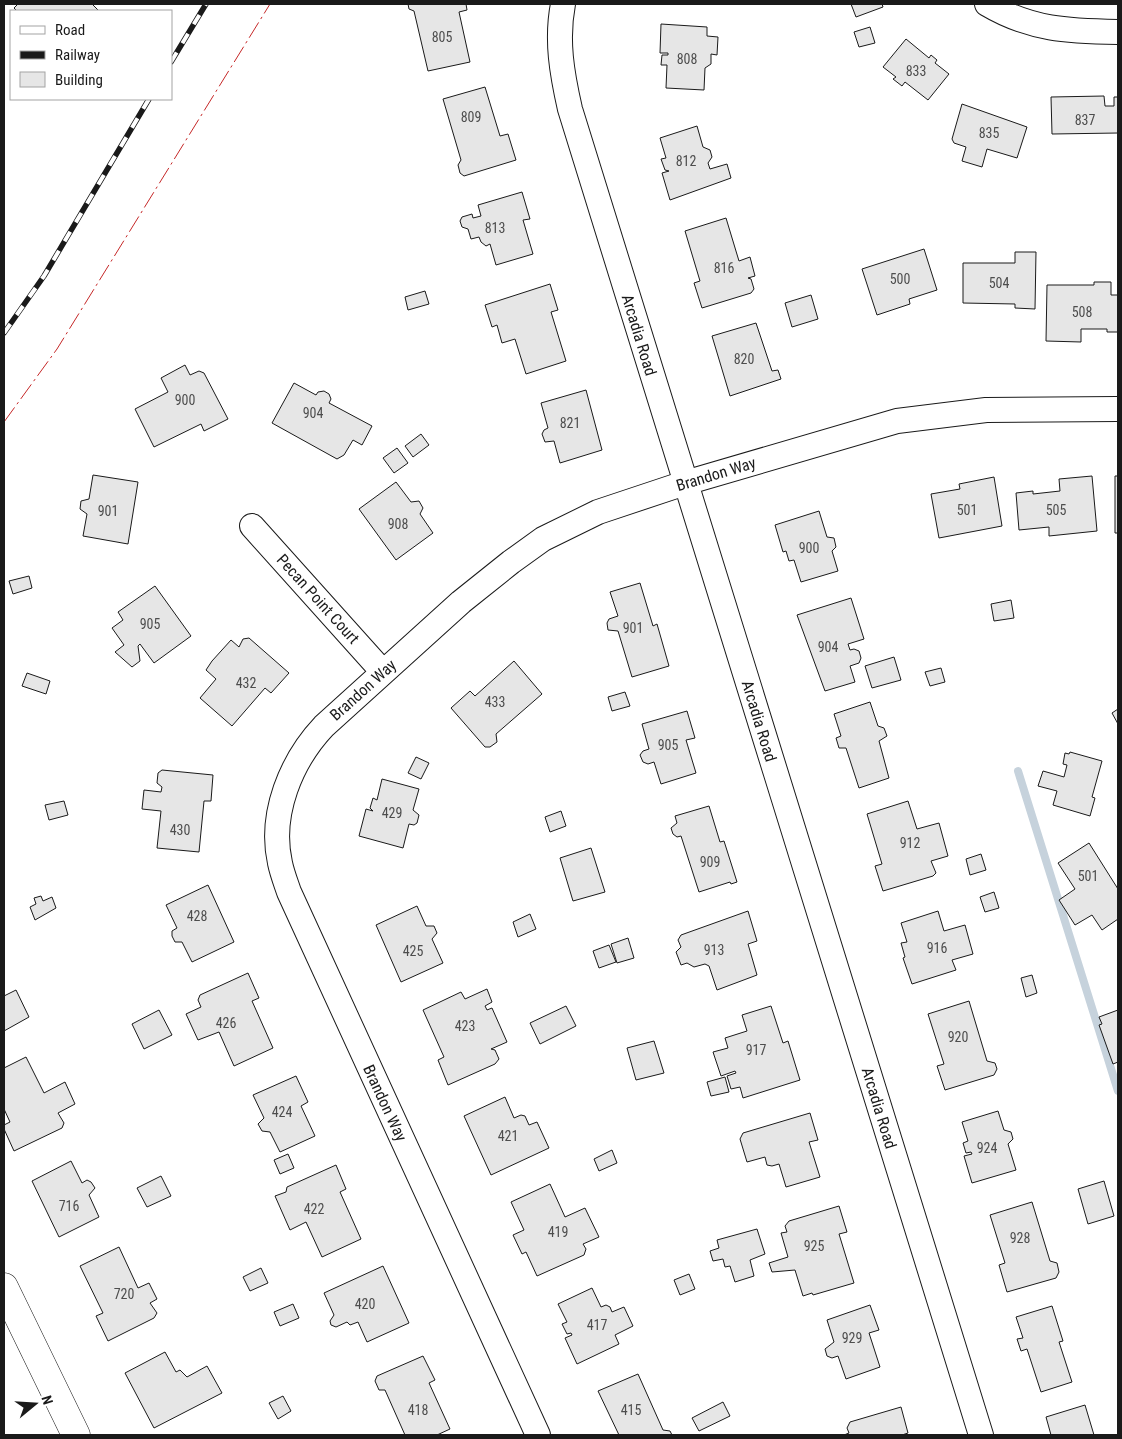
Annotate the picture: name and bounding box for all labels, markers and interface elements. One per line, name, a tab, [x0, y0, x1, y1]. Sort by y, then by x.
legend	[10, 10, 172, 100]
text: Road	[55, 21, 85, 39]
house number: 805	[432, 29, 452, 45]
text: Railway	[55, 46, 100, 64]
house number: 808	[677, 51, 697, 67]
house number: 833	[906, 63, 926, 79]
text: Building	[55, 71, 103, 89]
house number: 809	[461, 109, 481, 125]
house number: 837	[1075, 112, 1095, 128]
house number: 835	[979, 125, 999, 141]
house number: 812	[676, 153, 696, 169]
house number: 813	[485, 220, 505, 236]
house number: 816	[714, 260, 734, 276]
house number: 500	[890, 271, 910, 287]
house number: 504	[989, 275, 1009, 291]
street label: Arcadia Road	[618, 292, 660, 378]
house number: 508	[1072, 304, 1092, 320]
house number: 820	[734, 351, 754, 367]
house number: 900	[175, 392, 195, 408]
house number: 904	[303, 405, 323, 421]
house number: 821	[560, 415, 580, 431]
street label: Brandon Way	[674, 453, 758, 495]
house number: 501	[957, 502, 977, 518]
house number: 505	[1046, 502, 1066, 518]
house number: 901	[98, 503, 118, 519]
house number: 908	[388, 516, 408, 532]
house number: 900	[799, 540, 819, 556]
street label: Pecan Point Court	[273, 550, 363, 648]
house number: 905	[140, 616, 160, 632]
house number: 901	[623, 620, 643, 636]
house number: 904	[818, 639, 838, 655]
street label: Brandon Way	[326, 655, 400, 725]
house number: 432	[236, 675, 256, 691]
street label: Arcadia Road	[738, 678, 780, 764]
house number: 433	[485, 694, 505, 710]
house number: 905	[658, 737, 678, 753]
house number: 429	[382, 805, 402, 821]
house number: 430	[170, 822, 190, 838]
house number: 912	[900, 835, 920, 851]
house number: 909	[700, 854, 720, 870]
house number: 501	[1078, 868, 1098, 884]
house number: 428	[187, 908, 207, 924]
house number: 916	[927, 940, 947, 956]
house number: 913	[704, 942, 724, 958]
house number: 425	[403, 943, 423, 959]
house number: 426	[216, 1015, 236, 1031]
house number: 423	[455, 1018, 475, 1034]
house number: 920	[948, 1029, 968, 1045]
house number: 917	[746, 1042, 766, 1058]
street label: Brandon Way	[359, 1062, 411, 1145]
street label: Arcadia Road	[858, 1065, 900, 1151]
house number: 424	[272, 1104, 292, 1120]
house number: 421	[498, 1128, 518, 1144]
house number: 924	[977, 1140, 997, 1156]
house number: 716	[59, 1198, 79, 1214]
house number: 422	[304, 1201, 324, 1217]
house number: 419	[548, 1224, 568, 1240]
house number: 928	[1010, 1230, 1030, 1246]
house number: 925	[804, 1238, 824, 1254]
house number: 720	[114, 1286, 134, 1302]
house number: 420	[355, 1296, 375, 1312]
house number: 417	[587, 1317, 607, 1333]
house number: 929	[842, 1330, 862, 1346]
north arrow	[10, 1379, 60, 1429]
text: N	[38, 1393, 56, 1407]
house number: 418	[408, 1402, 428, 1418]
house number: 415	[621, 1402, 641, 1418]

